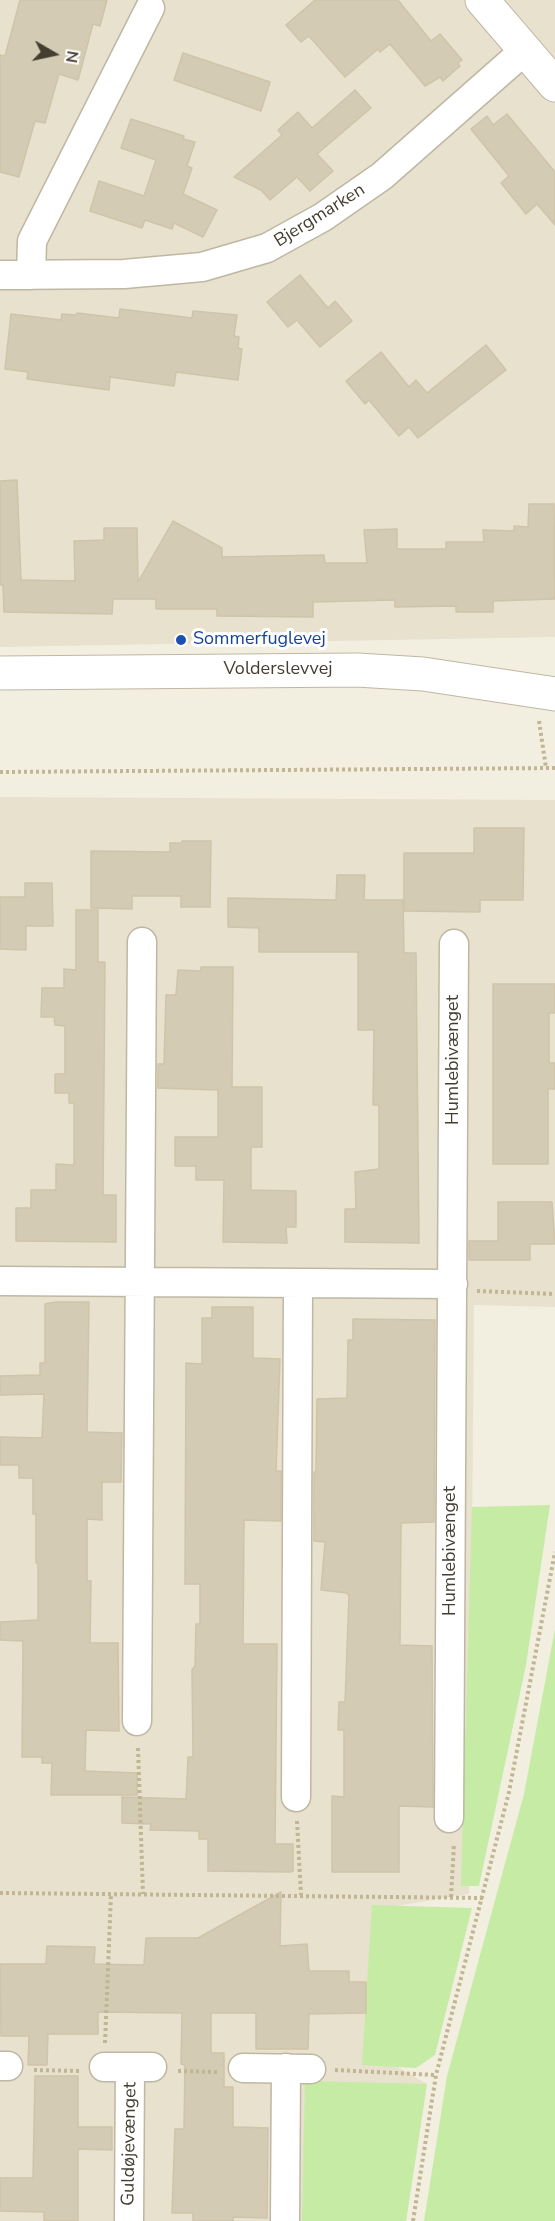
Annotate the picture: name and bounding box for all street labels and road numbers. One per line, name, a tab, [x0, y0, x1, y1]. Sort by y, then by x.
street label: Bjergmarken	[271, 180, 369, 252]
street label: Volderslevvej	[224, 659, 332, 681]
street label: Humlebivænget	[443, 995, 465, 1125]
street label: Humlebivænget	[440, 1486, 462, 1616]
street label: Guldøjevænget	[118, 2082, 142, 2206]

